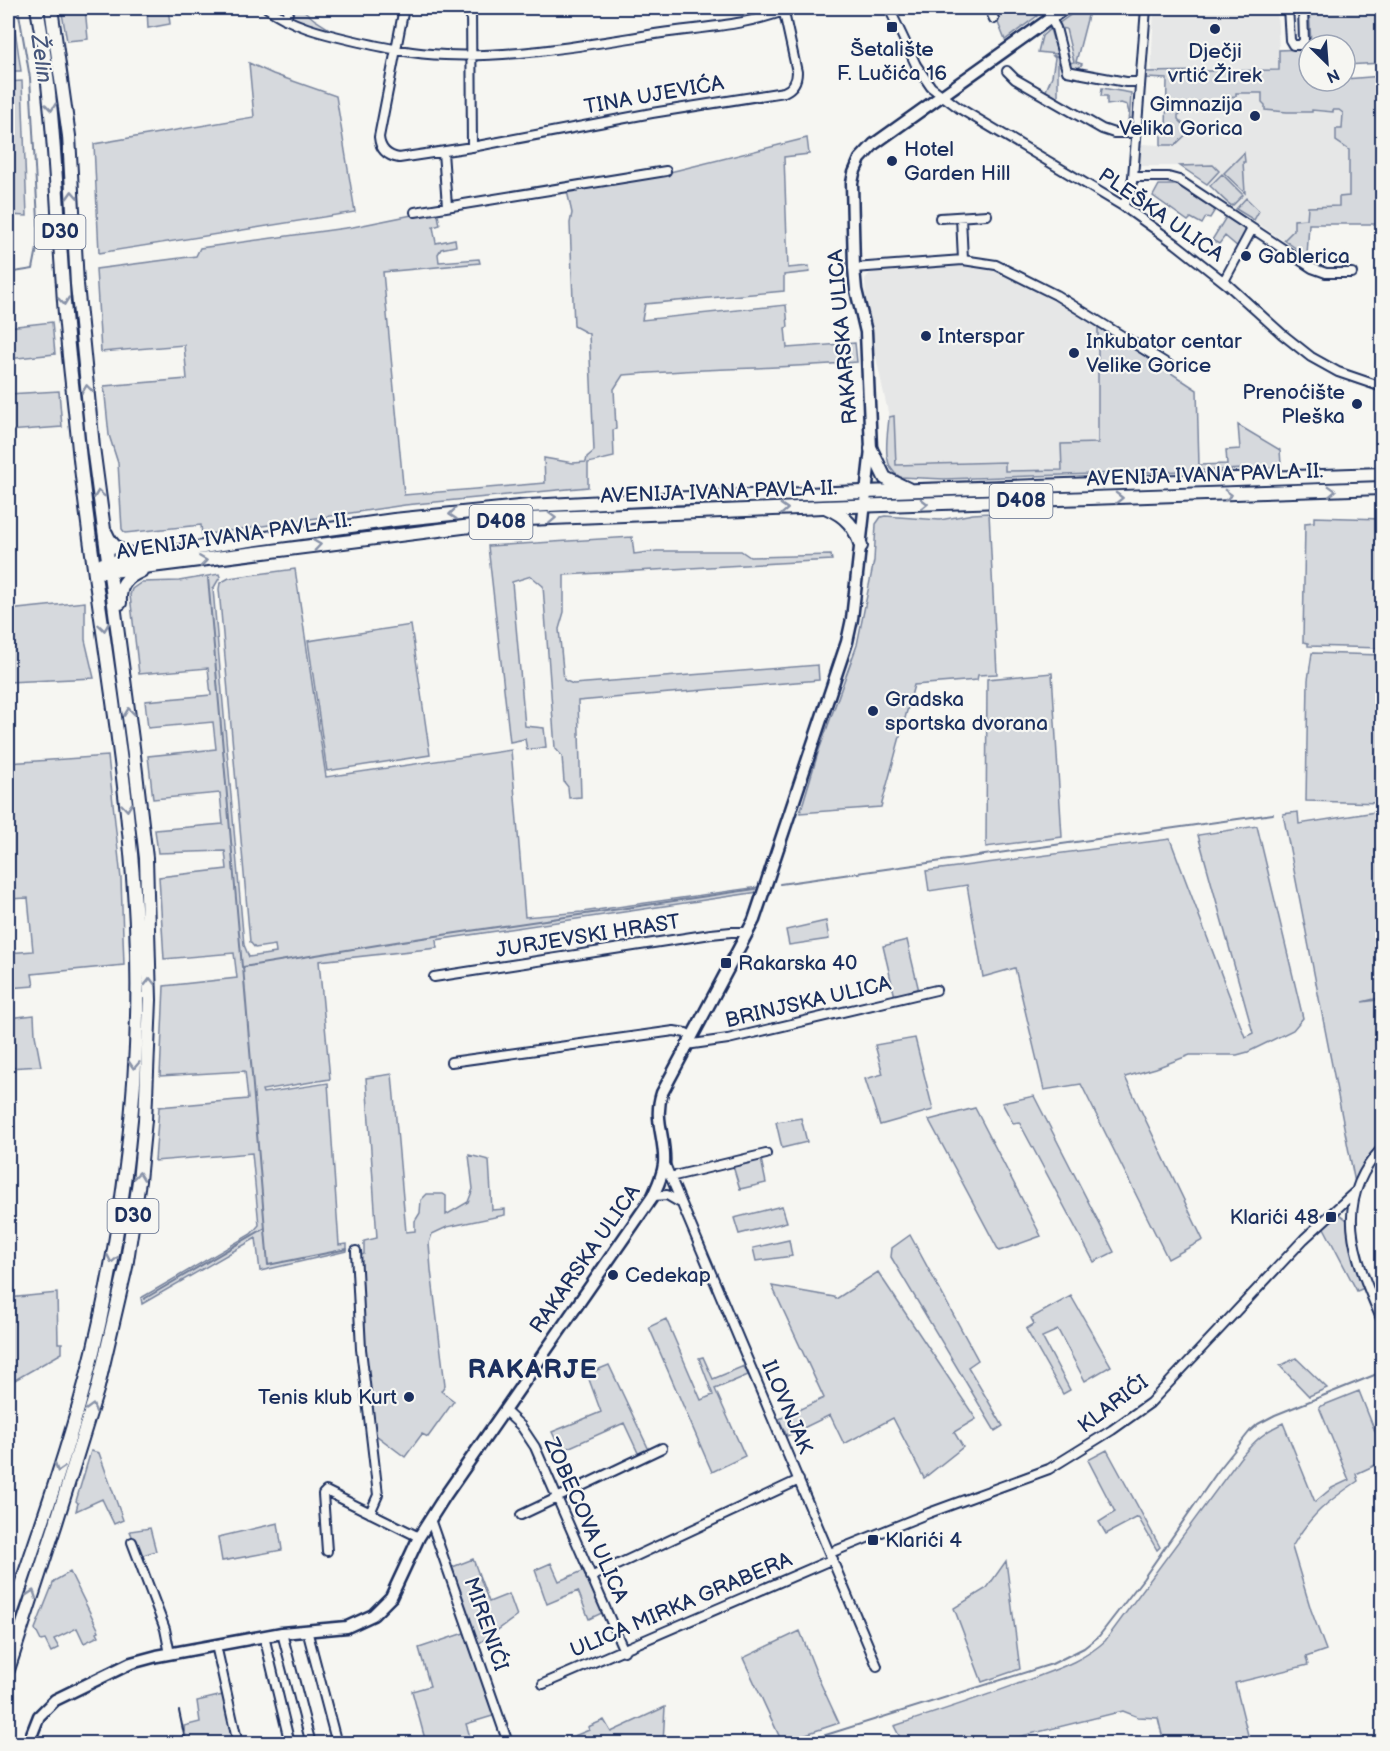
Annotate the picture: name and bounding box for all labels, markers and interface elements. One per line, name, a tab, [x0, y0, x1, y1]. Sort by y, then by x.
marker: Šetalište F. Lučića 16	[885, 20, 899, 34]
marker: Dječji vrtić Žirek	[1208, 22, 1222, 36]
water label: Želin	[24, 32, 59, 85]
north arrow	[1297, 33, 1357, 93]
place label: Šetalište F. Lučića 16	[837, 37, 947, 86]
place label: Dječji vrtić Žirek	[1167, 39, 1263, 88]
text: N	[1323, 64, 1342, 86]
street label: TINA UJEVIĆA	[582, 70, 726, 120]
place label: Gimnazija Velika Gorica	[1119, 92, 1243, 141]
one-way arrow	[44, 102, 57, 111]
marker: Gimnazija Velika Gorica	[1248, 109, 1262, 123]
place label: Hotel Garden Hill	[904, 137, 1010, 186]
marker: Hotel Garden Hill	[885, 154, 899, 168]
street label: PLEŠKA ULICA	[1094, 163, 1228, 267]
one-way arrow	[65, 190, 78, 199]
road number: D30	[34, 215, 86, 249]
place label: Gablerica	[1258, 244, 1350, 269]
street label: RAKARSKA ULICA	[823, 248, 863, 426]
marker: Gablerica	[1239, 249, 1253, 263]
one-way arrow	[57, 297, 70, 306]
place label: Interspar	[938, 324, 1025, 349]
marker: Interspar	[919, 329, 933, 343]
place label: Inkubator centar Velike Gorice	[1086, 329, 1242, 378]
marker: Inkubator centar Velike Gorice	[1067, 346, 1081, 360]
place label: Prenoćište Pleška	[1242, 380, 1345, 429]
one-way arrow	[81, 385, 94, 394]
marker: Prenoćište Pleška	[1350, 397, 1364, 411]
street label: AVENIJA IVANA PAVLA II.	[1086, 458, 1324, 492]
street label: AVENIJA IVANA PAVLA II.	[600, 475, 838, 509]
road number: D408	[990, 484, 1052, 518]
one-way arrow	[1328, 484, 1337, 497]
one-way arrow	[1224, 488, 1233, 501]
one-way arrow	[94, 489, 106, 498]
one-way arrow	[1115, 491, 1124, 504]
one-way arrow	[920, 498, 929, 510]
one-way arrow	[780, 502, 789, 515]
road number: D408	[470, 505, 532, 539]
street label: AVENIJA IVANA PAVLA II.	[115, 507, 353, 565]
one-way arrow	[448, 507, 457, 520]
one-way arrow	[548, 512, 557, 524]
one-way arrow	[312, 540, 321, 552]
one-way arrow	[198, 555, 208, 567]
one-way arrow	[97, 622, 109, 632]
place label: Gradska sportska dvorana	[885, 687, 1048, 736]
marker: Gradska sportska dvorana	[866, 704, 880, 718]
one-way arrow	[123, 707, 135, 717]
one-way arrow	[120, 803, 133, 812]
street label: JURJEVSKI HRAST	[494, 909, 682, 963]
place label: Rakarska 40	[738, 951, 857, 976]
marker: Rakarska 40	[719, 956, 733, 970]
street label: BRINJSKA ULICA	[723, 971, 894, 1033]
one-way arrow	[144, 977, 156, 986]
one-way arrow	[127, 1061, 140, 1070]
one-way arrow	[132, 1172, 145, 1181]
street label: RAKARSKA ULICA	[524, 1180, 646, 1338]
road number: D30	[108, 1199, 158, 1233]
place label: Klarići 48	[1230, 1205, 1319, 1230]
marker: Klarići 48	[1324, 1210, 1338, 1224]
one-way arrow	[106, 1253, 119, 1263]
place label: Cedekap	[625, 1263, 711, 1288]
marker: Cedekap	[606, 1268, 620, 1282]
district label: RAKARJE	[467, 1354, 599, 1386]
street label: ILOVNJAK	[756, 1357, 818, 1458]
street label: KLARIĆI	[1073, 1370, 1153, 1438]
place label: Tenis klub Kurt	[258, 1385, 398, 1410]
marker: Tenis klub Kurt	[402, 1390, 416, 1404]
one-way arrow	[85, 1403, 97, 1414]
street label: ZOBECOVA ULICA	[538, 1433, 634, 1606]
one-way arrow	[54, 1462, 67, 1473]
place label: Klarići 4	[885, 1528, 962, 1553]
marker: Klarići 4	[866, 1533, 880, 1547]
street label: ULICA MIRKA GRABERA	[566, 1547, 796, 1663]
street label: MIRENIĆI	[458, 1574, 514, 1674]
one-way arrow	[25, 1589, 38, 1600]

